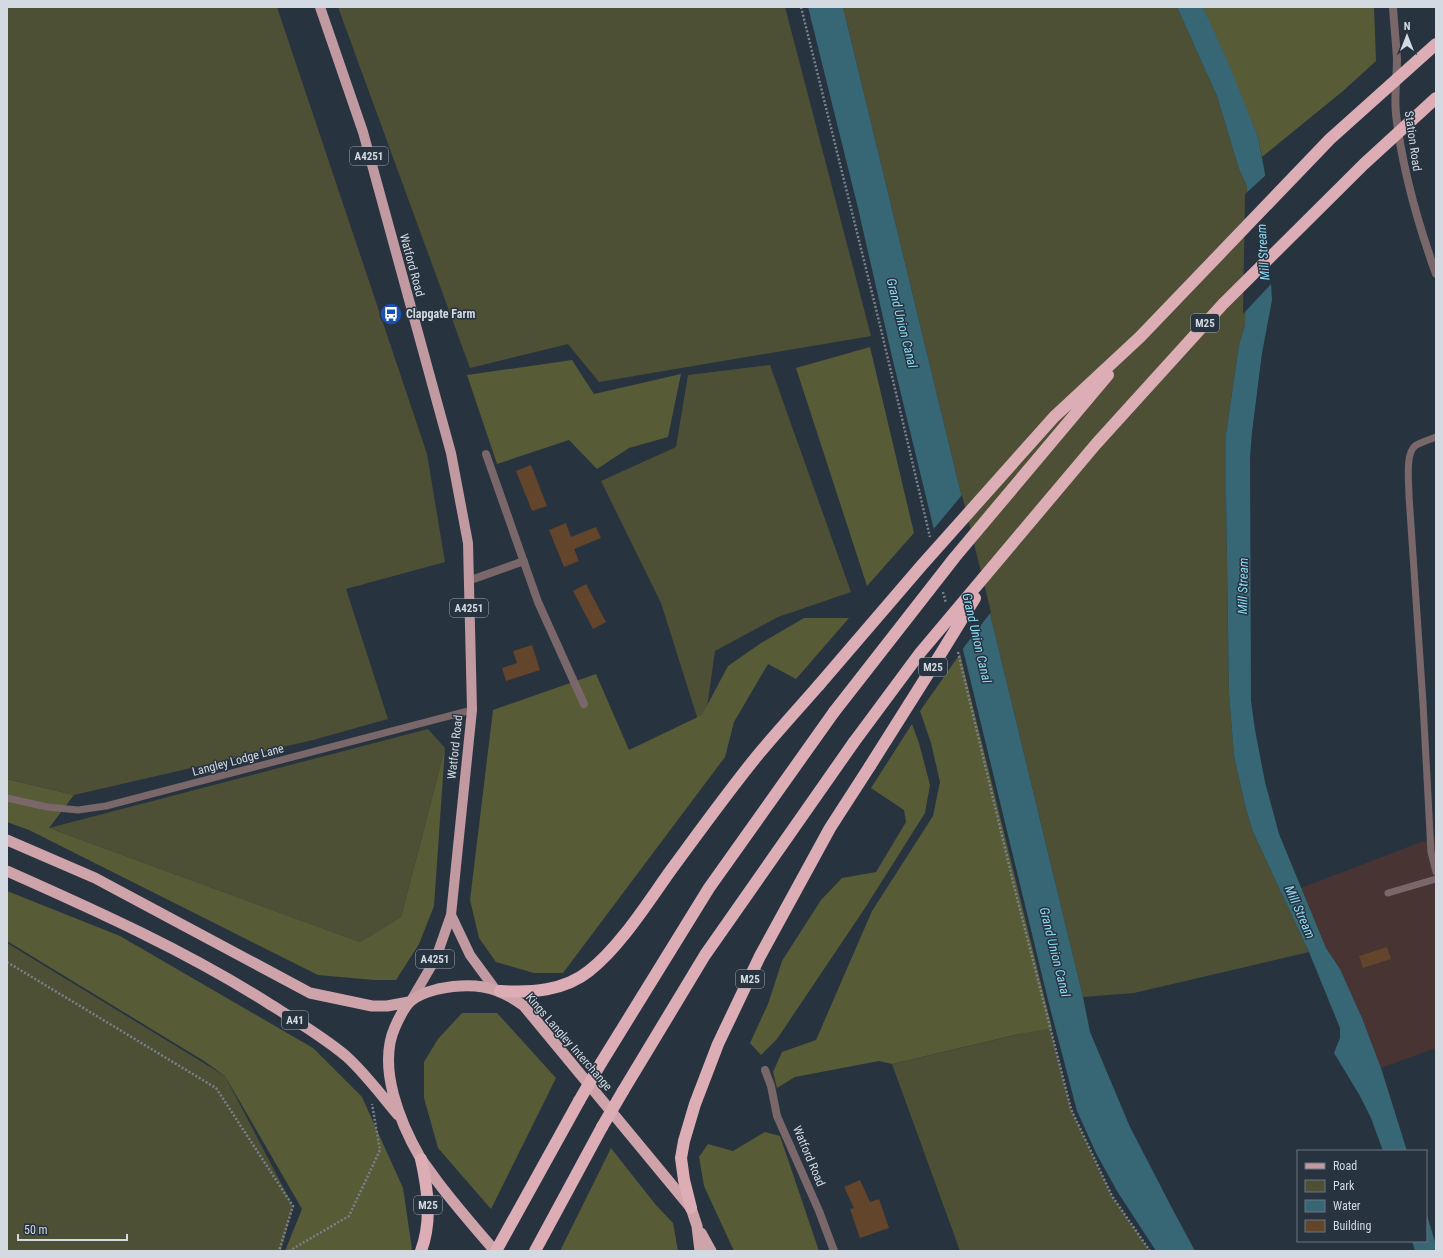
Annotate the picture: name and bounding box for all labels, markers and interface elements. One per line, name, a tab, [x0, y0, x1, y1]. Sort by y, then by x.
north arrow	[1387, 16, 1427, 56]
text: N	[1404, 20, 1411, 33]
street label: Station Road	[1402, 110, 1424, 172]
road number: A4251	[350, 147, 388, 165]
water label: Mill Stream	[1254, 223, 1272, 281]
street label: Watford Road	[397, 232, 427, 298]
water label: Grand Union Canal	[884, 276, 921, 371]
bus stop icon: Clapgate Farm	[378, 301, 404, 327]
place label: Clapgate Farm	[406, 307, 475, 321]
road number: M25	[1191, 314, 1219, 332]
water label: Mill Stream	[1235, 558, 1251, 614]
water label: Grand Union Canal	[959, 591, 995, 686]
road number: A4251	[450, 599, 488, 617]
road number: M25	[919, 658, 947, 676]
street label: Watford Road	[445, 714, 465, 780]
street label: Langley Lodge Lane	[191, 741, 286, 779]
water label: Mill Stream	[1282, 883, 1318, 941]
water label: Grand Union Canal	[1037, 905, 1074, 1000]
road number: A4251	[416, 950, 454, 968]
road number: M25	[736, 970, 764, 988]
street label: Kings Langley Interchange	[523, 990, 615, 1094]
road number: A41	[282, 1011, 308, 1029]
street label: Watford Road	[790, 1124, 828, 1188]
legend	[1297, 1150, 1427, 1242]
text: Road	[1333, 1159, 1357, 1173]
text: Park	[1333, 1179, 1355, 1193]
road number: M25	[414, 1196, 442, 1214]
text: Water	[1333, 1199, 1361, 1213]
scale bar	[18, 1216, 127, 1242]
text: Building	[1333, 1219, 1371, 1233]
text: 50 m	[24, 1223, 48, 1237]

